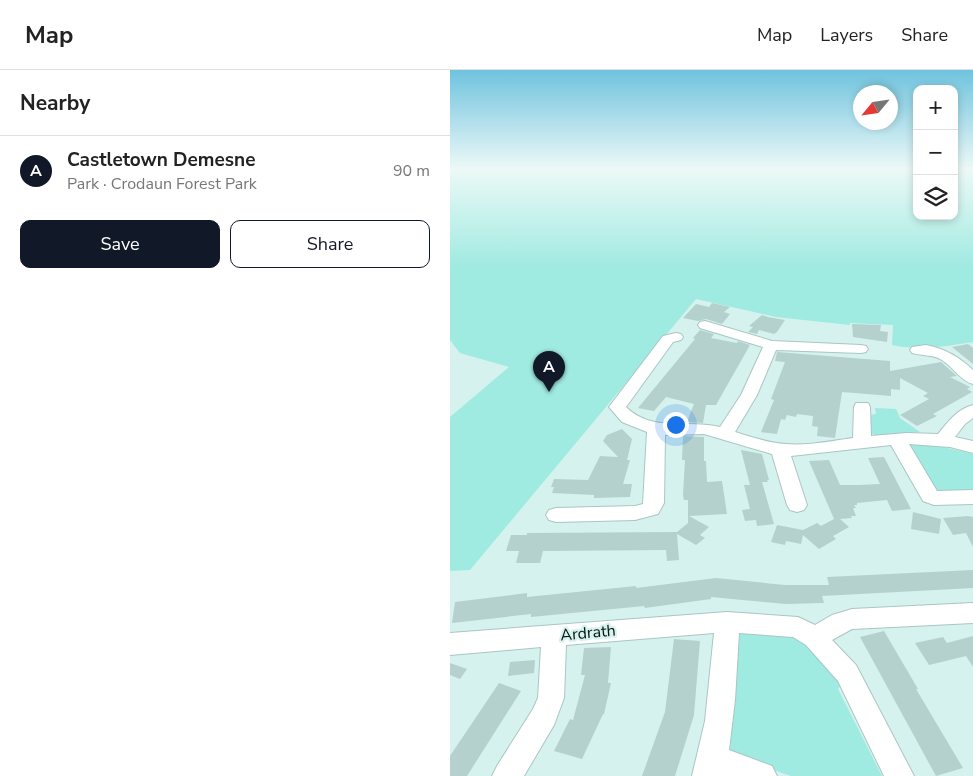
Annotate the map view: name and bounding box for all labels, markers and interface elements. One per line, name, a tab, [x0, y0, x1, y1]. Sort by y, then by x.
text: Map	[25, 19, 73, 51]
text: Map	[757, 23, 792, 47]
text: Layers	[820, 23, 873, 47]
text: Share	[901, 23, 948, 47]
north arrow	[853, 85, 898, 130]
map controls	[913, 85, 958, 220]
button: +	[913, 85, 958, 130]
text: Nearby	[20, 89, 90, 117]
button: −	[913, 130, 958, 175]
text: Castletown Demesne	[67, 147, 255, 173]
text: A	[30, 160, 42, 182]
text: 90 m	[393, 160, 430, 182]
text: Park · Crodaun Forest Park	[67, 173, 257, 195]
button: layers	[913, 175, 958, 220]
button: Save	[20, 220, 220, 268]
button: Share	[230, 220, 430, 268]
pin: A	[533, 351, 565, 392]
your location	[663, 412, 689, 438]
street label: Ardrath	[559, 620, 617, 646]

